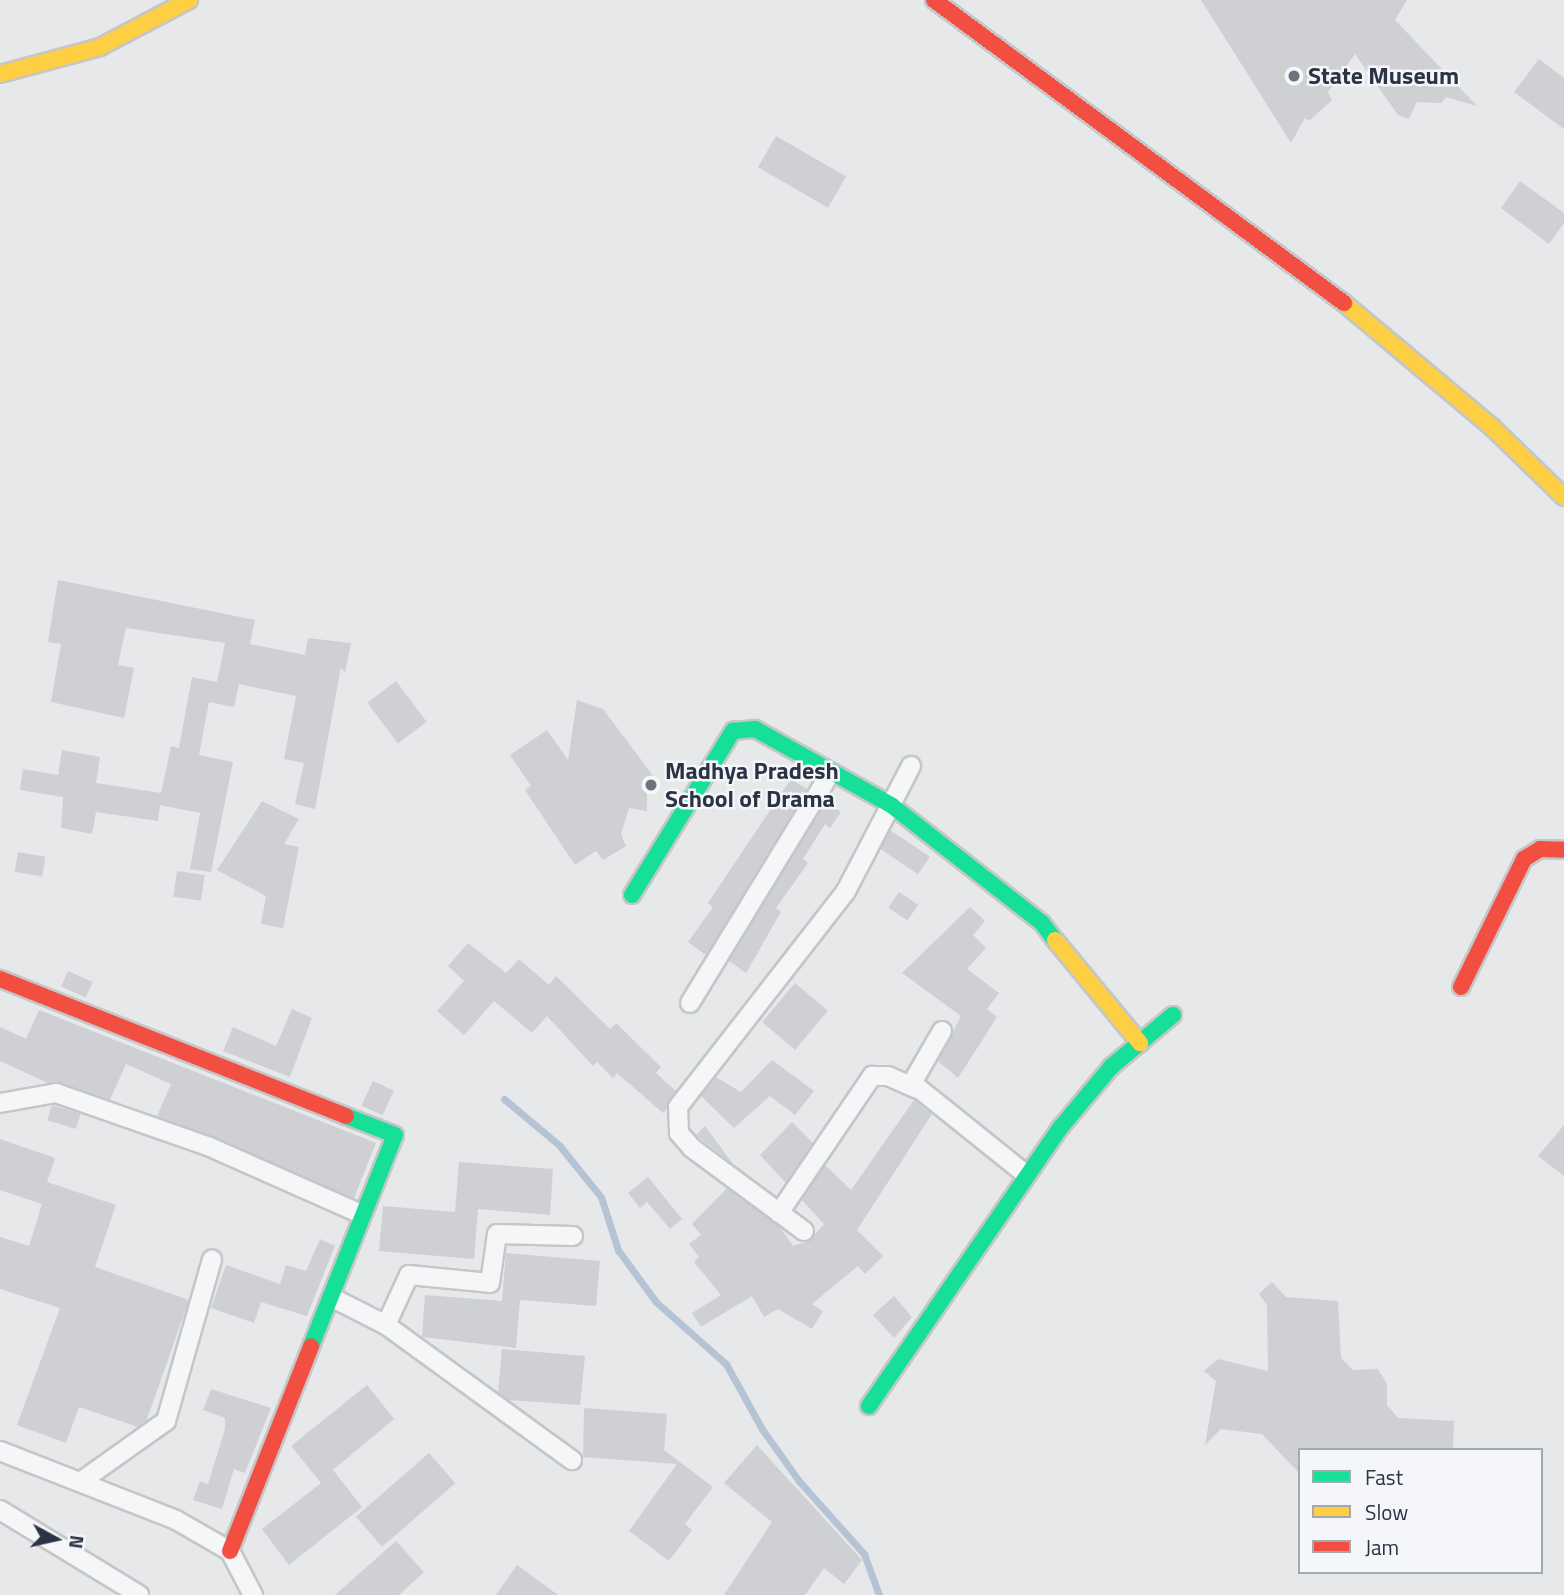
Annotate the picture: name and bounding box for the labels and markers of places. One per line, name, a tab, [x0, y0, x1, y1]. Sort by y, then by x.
place label: State Museum	[1308, 62, 1459, 90]
marker: State Museum	[1286, 68, 1302, 84]
place label: Madhya Pradesh School of Drama	[665, 757, 839, 813]
marker: Madhya Pradesh School of Drama	[643, 777, 659, 793]

